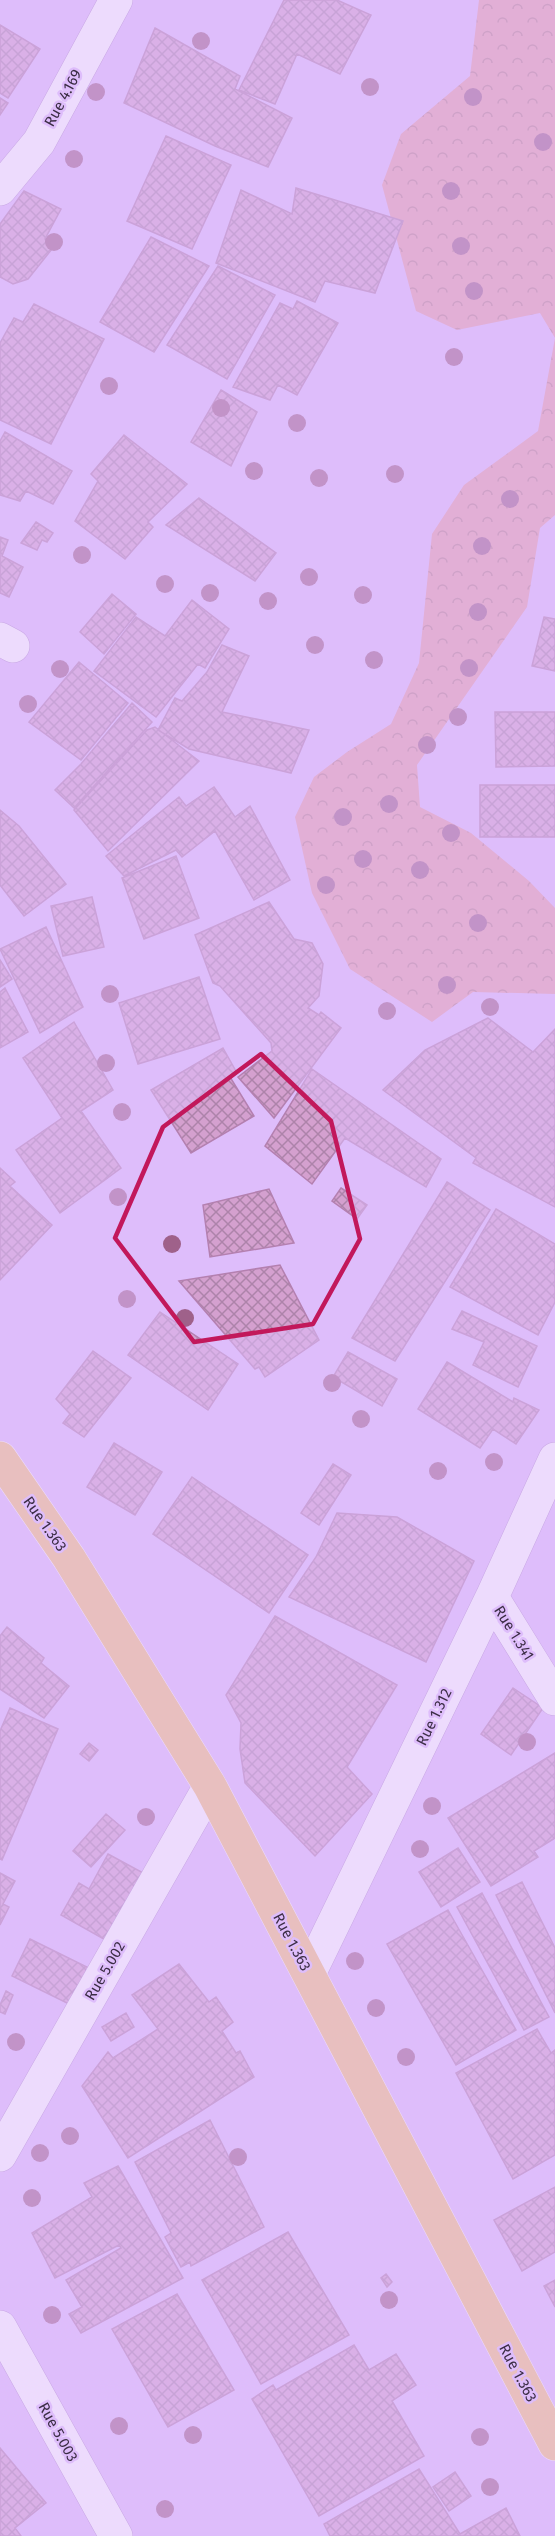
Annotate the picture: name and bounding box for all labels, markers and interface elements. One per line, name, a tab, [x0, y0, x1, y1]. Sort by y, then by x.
street label: Rue 4.169	[40, 66, 86, 130]
street label: Rue 1.363	[20, 1493, 70, 1555]
street label: Rue 1.341	[490, 1602, 538, 1664]
street label: Rue 1.312	[412, 1686, 456, 1748]
street label: Rue 1.363	[269, 1910, 315, 1974]
street label: Rue 5.002	[81, 1938, 129, 2004]
street label: Rue 1.363	[495, 2341, 541, 2405]
street label: Rue 5.003	[34, 2399, 82, 2465]

